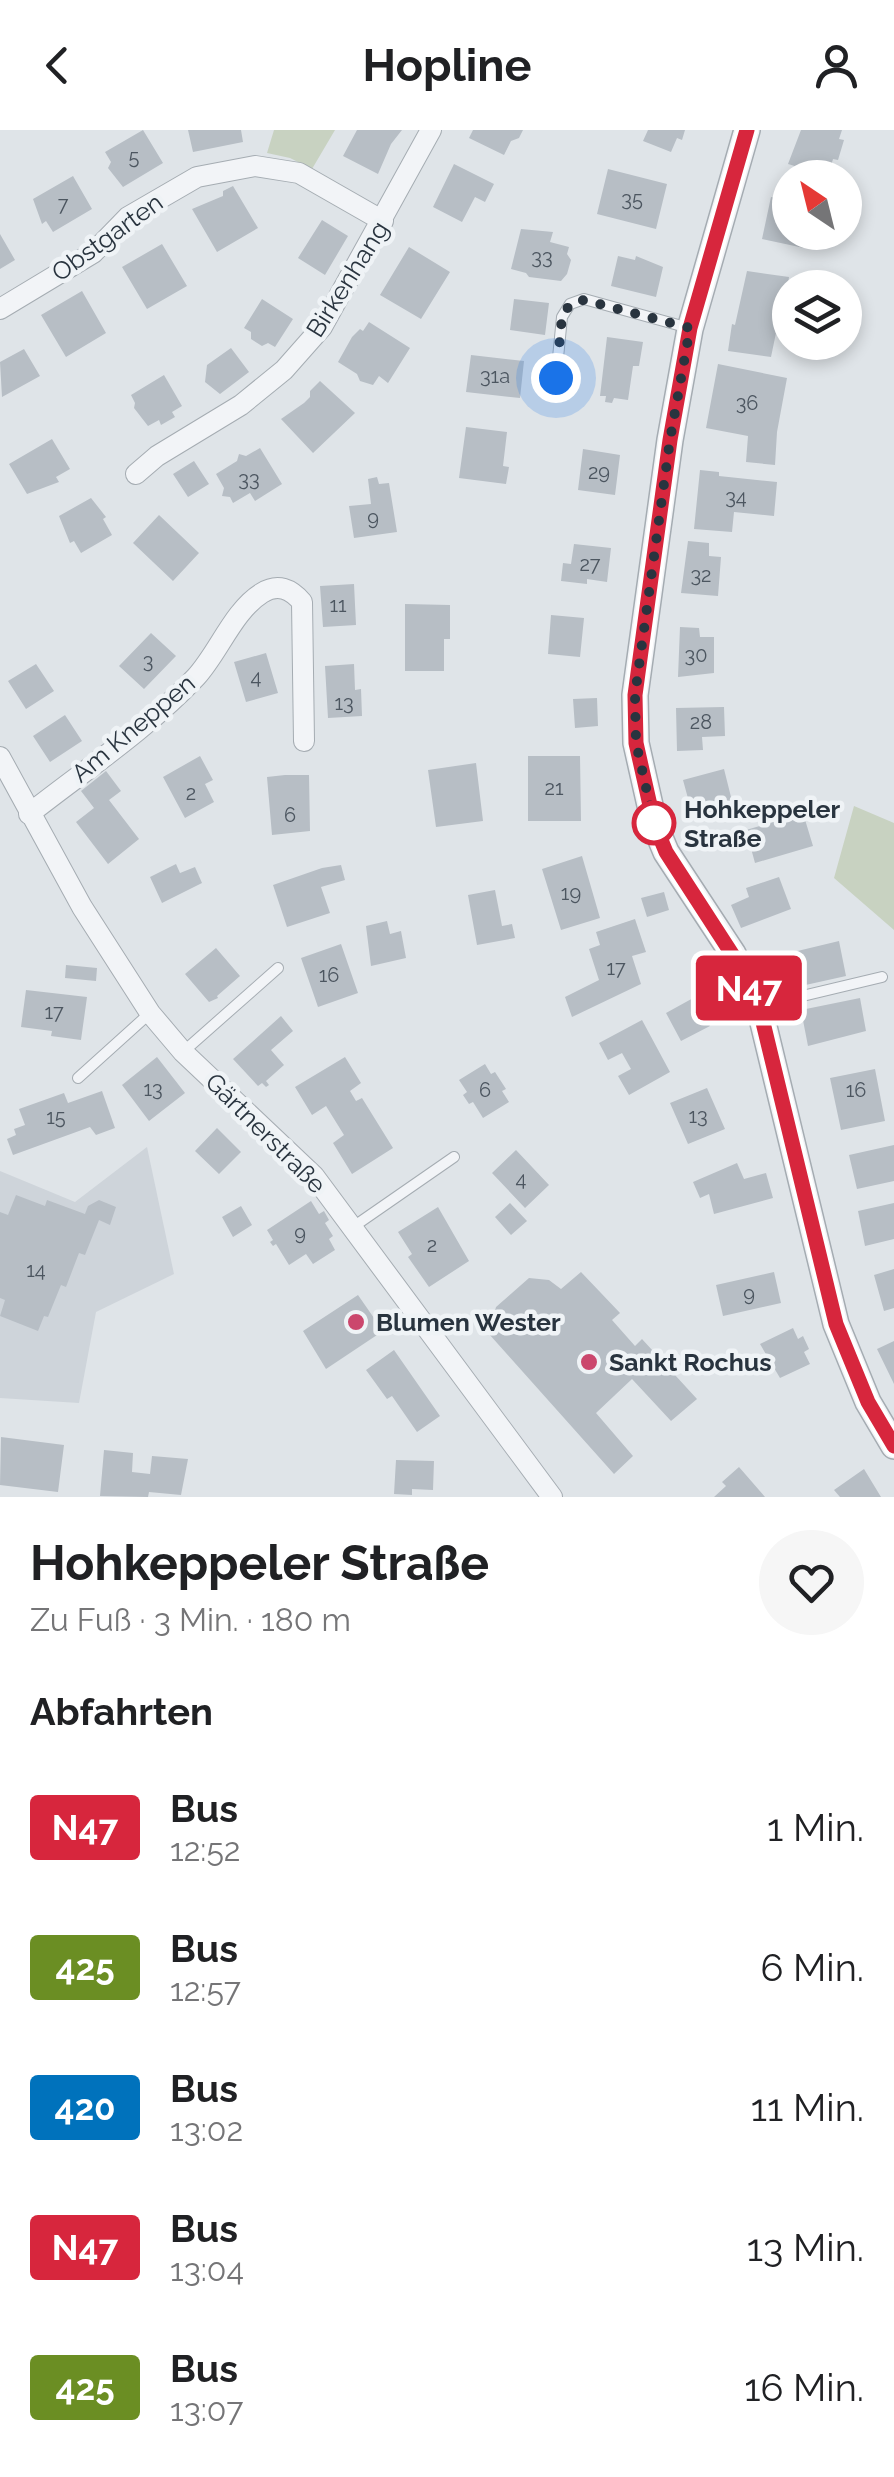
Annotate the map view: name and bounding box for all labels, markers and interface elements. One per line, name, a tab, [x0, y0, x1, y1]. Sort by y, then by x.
icon: back	[30, 38, 85, 93]
icon: person	[809, 38, 864, 93]
text: Hopline	[363, 39, 531, 92]
house number: 5	[129, 145, 140, 169]
north arrow	[772, 160, 862, 250]
map controls	[772, 160, 862, 360]
street label: Obstgarten	[46, 187, 168, 287]
house number: 35	[621, 187, 643, 211]
house number: 7	[58, 192, 69, 216]
street label: Birkenhang	[300, 216, 394, 342]
house number: 33	[531, 245, 553, 269]
button: layers	[772, 270, 862, 360]
your location	[531, 353, 581, 403]
house number: 31a	[480, 364, 510, 388]
house number: 36	[736, 391, 758, 415]
house number: 29	[588, 460, 610, 484]
house number: 33	[238, 467, 260, 491]
house number: 34	[725, 485, 747, 509]
house number: 9	[367, 506, 379, 530]
house number: 27	[579, 552, 601, 576]
house number: 32	[690, 563, 712, 587]
house number: 11	[329, 593, 347, 617]
house number: 30	[685, 643, 707, 667]
house number: 3	[143, 649, 153, 673]
house number: 4	[251, 665, 262, 689]
street label: Am Kneppen	[65, 668, 201, 788]
house number: 13	[334, 691, 354, 715]
house number: 28	[690, 710, 712, 734]
house number: 21	[545, 776, 564, 800]
house number: 2	[186, 781, 196, 805]
place label: Hohkeppeler Straße	[684, 794, 840, 853]
marker: Hohkeppeler Straße	[633, 802, 675, 844]
house number: 6	[284, 803, 296, 827]
house number: 19	[561, 881, 581, 905]
house number: 17	[606, 956, 626, 980]
line badge: N47	[692, 956, 806, 1020]
house number: 16	[319, 963, 339, 987]
text: N47	[716, 968, 782, 1009]
house number: 17	[44, 1000, 64, 1024]
street label: Gärtnerstraße	[200, 1067, 332, 1199]
house number: 13	[143, 1077, 163, 1101]
house number: 6	[479, 1078, 491, 1102]
house number: 16	[846, 1078, 866, 1102]
house number: 13	[688, 1104, 708, 1128]
house number: 15	[46, 1105, 66, 1129]
house number: 4	[516, 1167, 527, 1191]
house number: 9	[294, 1221, 306, 1245]
house number: 2	[427, 1233, 437, 1257]
house number: 14	[26, 1258, 46, 1282]
house number: 9	[743, 1282, 755, 1306]
place label: Blumen Wester	[376, 1307, 561, 1337]
marker: Blumen Wester	[345, 1311, 367, 1333]
place label: Sankt Rochus	[609, 1347, 772, 1377]
marker: Sankt Rochus	[578, 1351, 600, 1373]
button: heart	[759, 1530, 864, 1635]
text: Hohkeppeler Straße	[30, 1535, 489, 1591]
text: Zu Fuß · 3 Min. · 180 m	[30, 1601, 351, 1638]
text: Abfahrten	[30, 1689, 213, 1734]
text: Bus	[170, 1786, 238, 1831]
text: 1 Min.	[767, 1805, 864, 1850]
text: N47	[52, 1807, 118, 1848]
text: 12:52	[170, 1831, 241, 1868]
text: Bus	[170, 1926, 238, 1971]
text: 6 Min.	[760, 1945, 864, 1990]
text: 425	[55, 1947, 115, 1988]
text: 12:57	[170, 1971, 241, 2008]
text: Bus	[170, 2066, 238, 2111]
text: 11 Min.	[751, 2085, 864, 2130]
text: 420	[54, 2087, 116, 2128]
text: 13:02	[170, 2111, 243, 2148]
text: Bus	[170, 2206, 238, 2251]
text: 13 Min.	[747, 2225, 864, 2270]
text: N47	[52, 2227, 118, 2268]
text: 13:04	[170, 2251, 244, 2288]
text: Bus	[170, 2346, 238, 2391]
text: 16 Min.	[744, 2365, 864, 2410]
text: 425	[55, 2367, 115, 2408]
text: 13:07	[170, 2391, 243, 2428]

